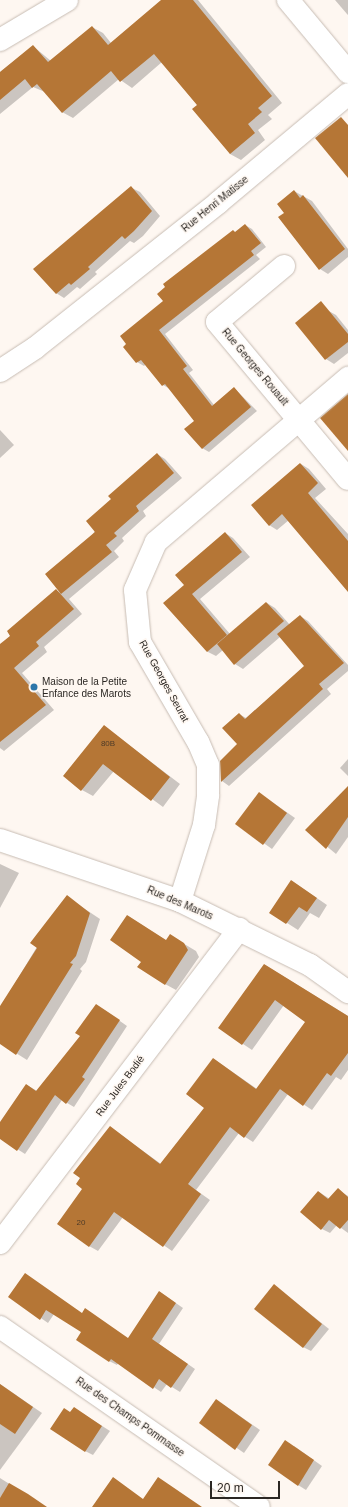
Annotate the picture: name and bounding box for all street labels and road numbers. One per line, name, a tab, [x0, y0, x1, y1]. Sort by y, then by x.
street label: Rue Henri Matisse	[179, 173, 251, 235]
street label: Rue Georges Rouault	[219, 326, 291, 408]
street label: Rue Georges Seurat	[137, 638, 191, 724]
street label: Rue des Marots	[145, 884, 215, 922]
street label: Rue Jules Bodié	[93, 1053, 147, 1119]
street label: Rue des Champs Pommasse	[73, 1375, 187, 1459]

